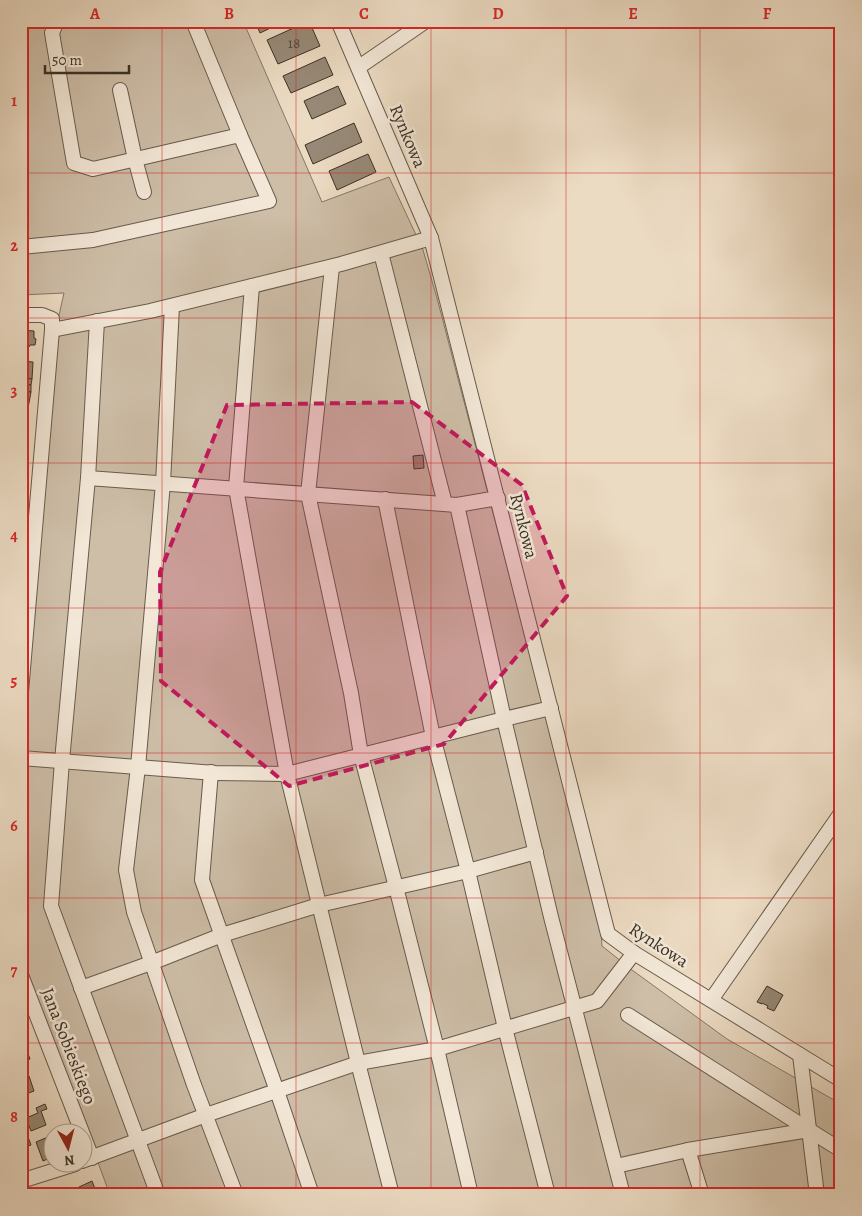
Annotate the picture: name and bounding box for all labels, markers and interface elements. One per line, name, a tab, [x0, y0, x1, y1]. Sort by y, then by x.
text: A	[89, 3, 101, 25]
text: B	[224, 3, 234, 25]
text: C	[359, 3, 369, 25]
text: D	[492, 3, 504, 25]
text: E	[628, 3, 638, 25]
text: F	[763, 3, 772, 25]
house number: 18	[288, 33, 300, 53]
scale bar	[45, 42, 129, 74]
text: 50 m	[52, 50, 82, 70]
text: 1	[11, 90, 17, 112]
street label: Rynkowa	[384, 101, 432, 172]
text: 2	[10, 235, 18, 257]
text: 3	[11, 380, 18, 402]
street label: Rynkowa	[504, 491, 544, 562]
text: 4	[10, 525, 18, 547]
text: 5	[11, 670, 18, 692]
text: 6	[10, 815, 18, 837]
street label: Rynkowa	[625, 917, 694, 974]
text: 7	[11, 960, 18, 982]
street label: Jana Sobieskiego	[36, 984, 102, 1108]
text: 8	[10, 1106, 18, 1128]
north arrow	[42, 1124, 92, 1174]
text: N	[63, 1150, 76, 1170]

